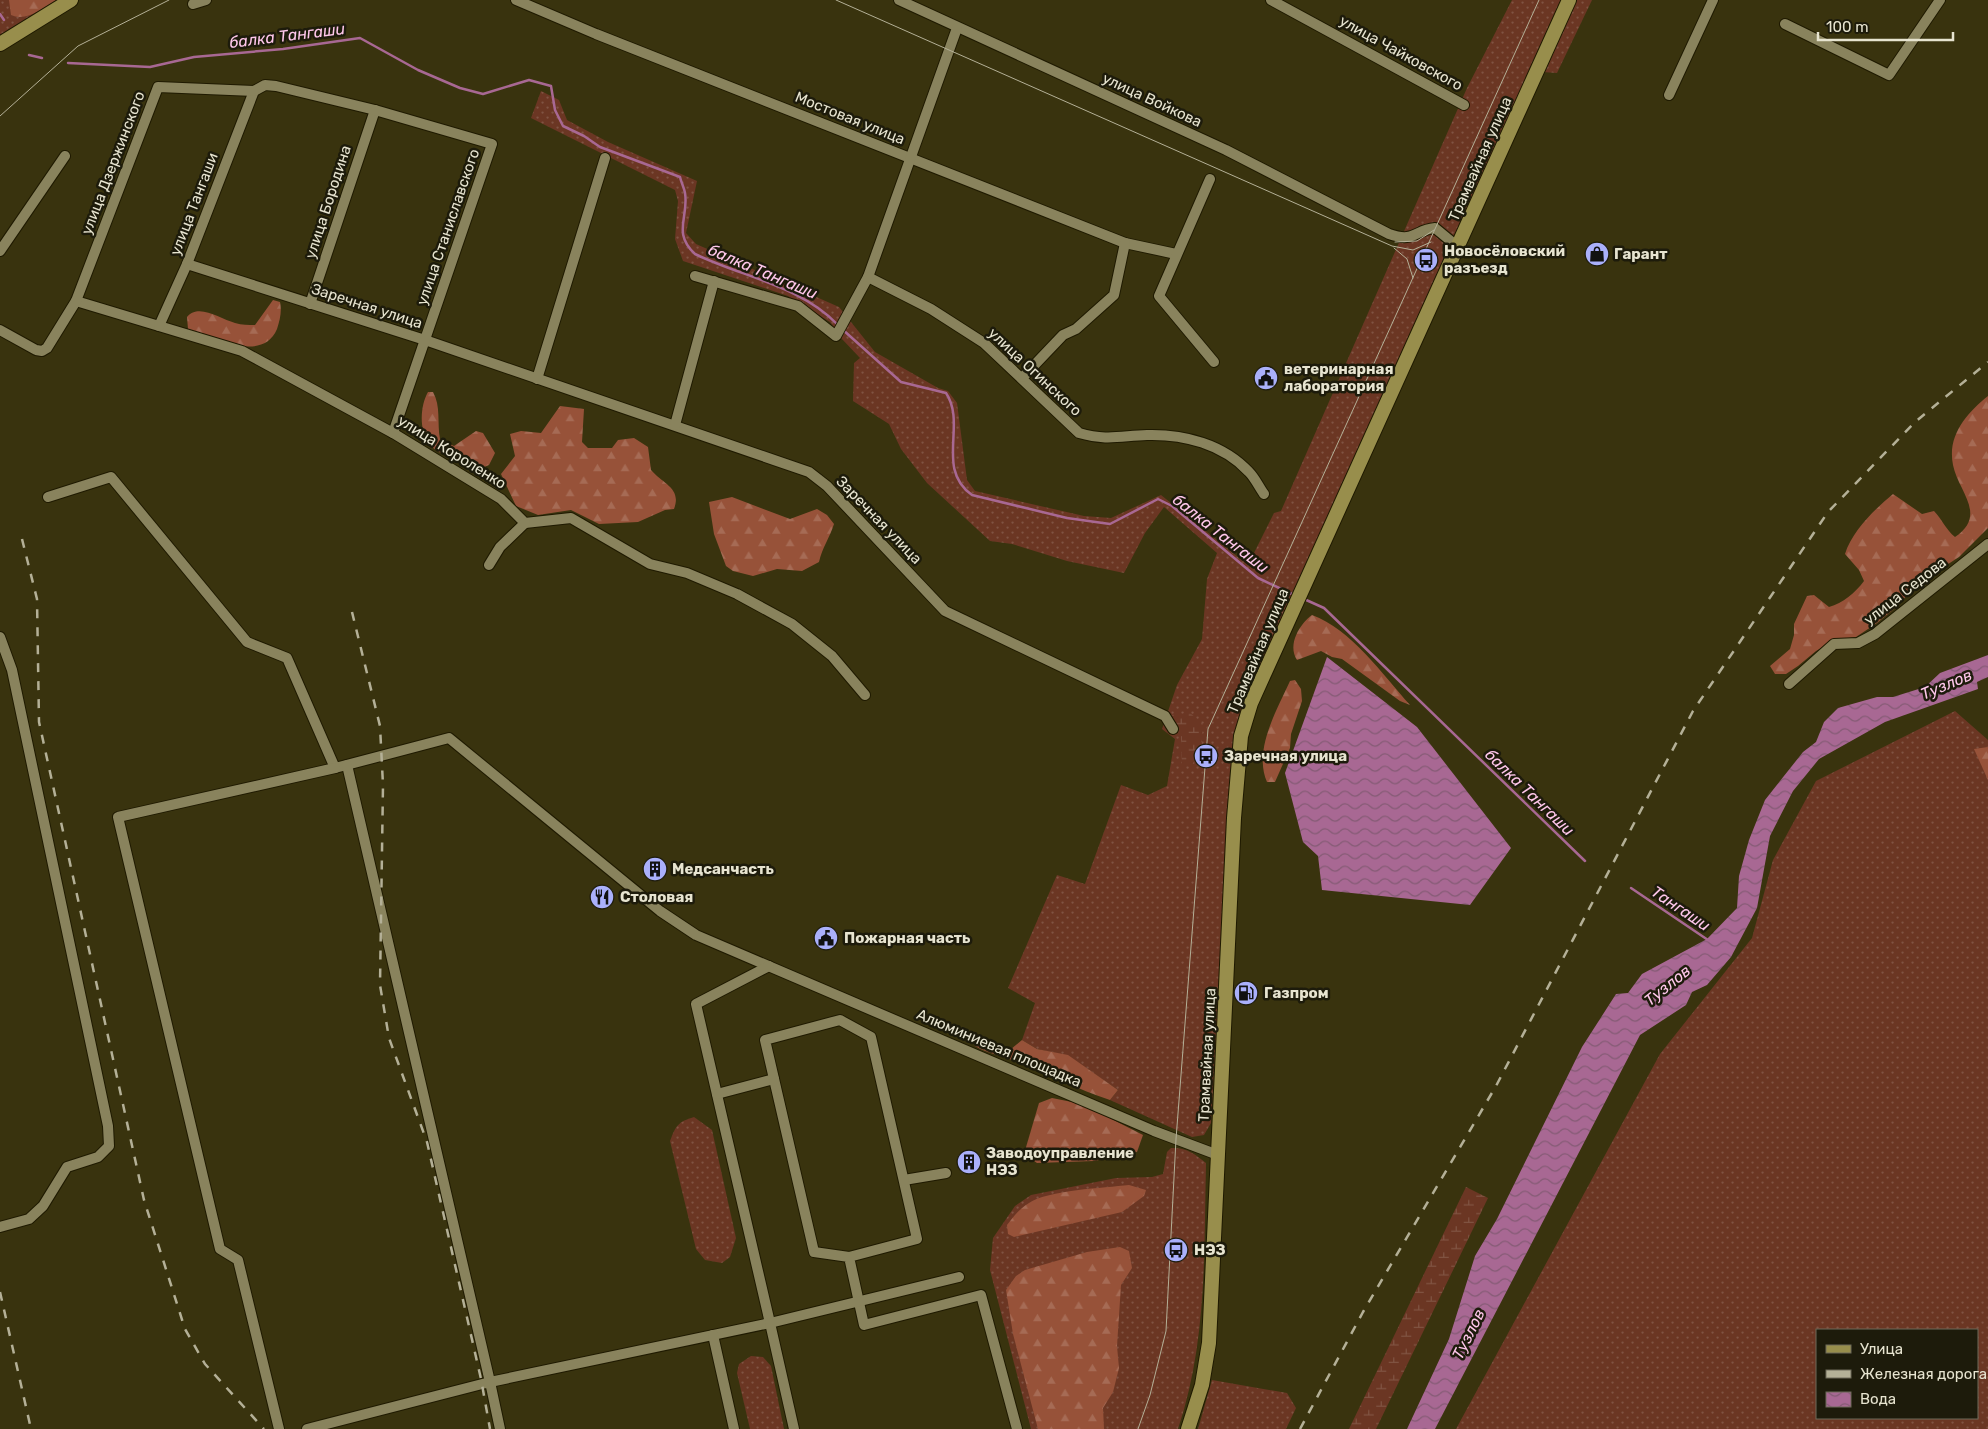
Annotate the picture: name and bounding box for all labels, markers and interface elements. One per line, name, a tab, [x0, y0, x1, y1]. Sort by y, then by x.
scale bar	[1818, 10, 1953, 42]
street label: улица Чайковского	[1336, 12, 1466, 94]
text: 100 m	[1826, 18, 1868, 36]
water label: балка Тангаши	[228, 19, 346, 52]
street label: улица Войкова	[1099, 69, 1205, 131]
street label: Мостовая улица	[792, 88, 908, 148]
street label: улица Дзержинского	[77, 89, 149, 237]
street label: Трамвайная улица	[1444, 94, 1516, 224]
street label: улица Бородина	[301, 143, 355, 261]
street label: улица Станиславского	[413, 146, 483, 308]
street label: улица Тангаши	[166, 150, 222, 258]
water label: балка Тангаши	[705, 240, 820, 303]
shop icon: Гарант	[1584, 241, 1610, 267]
place label: Новосёловский разъезд	[1444, 242, 1565, 277]
place label: Гарант	[1614, 245, 1668, 263]
bus stop icon: Новосёловский разъезд	[1413, 247, 1439, 273]
street label: Заречная улица	[309, 280, 425, 332]
street label: улица Огинского	[985, 324, 1085, 420]
place label: ветеринарная лаборатория	[1284, 360, 1394, 395]
public building icon: ветеринарная лаборатория	[1253, 365, 1279, 391]
street label: улица Короленко	[394, 411, 510, 493]
street label: Заречная улица	[832, 472, 926, 568]
water label: балка Тангаши	[1169, 490, 1273, 577]
street label: улица Седова	[1860, 553, 1950, 629]
street label: Трамвайная улица	[1223, 586, 1293, 716]
water label: Тузлов	[1918, 665, 1975, 704]
bus stop icon: Заречная улица	[1193, 743, 1219, 769]
water label: балка Тангаши	[1481, 745, 1578, 840]
place label: Заречная улица	[1224, 747, 1347, 765]
building icon: Медсанчасть	[642, 856, 668, 882]
place label: Медсанчасть	[672, 860, 774, 878]
water label: Тангаши	[1648, 882, 1714, 935]
restaurant icon: Столовая	[589, 884, 615, 910]
place label: Столовая	[620, 888, 693, 906]
public building icon: Пожарная часть	[813, 925, 839, 951]
place label: Пожарная часть	[844, 929, 971, 947]
water label: Тузлов	[1640, 961, 1694, 1010]
fuel station icon: Газпром	[1233, 980, 1259, 1006]
place label: Газпром	[1264, 984, 1329, 1002]
street label: Трамвайная улица	[1194, 987, 1220, 1123]
street label: Алюминиевая площадка	[914, 1005, 1084, 1091]
place label: Заводоуправление НЭЗ	[986, 1144, 1134, 1179]
building icon: Заводоуправление НЭЗ	[956, 1149, 982, 1175]
bus stop icon: НЭЗ	[1163, 1237, 1189, 1263]
place label: НЭЗ	[1194, 1241, 1226, 1259]
water label: Тузлов	[1448, 1306, 1489, 1363]
legend	[1816, 1329, 1978, 1419]
text: Улица	[1860, 1340, 1903, 1358]
text: Железная дорога	[1860, 1365, 1987, 1383]
text: Вода	[1860, 1390, 1896, 1408]

